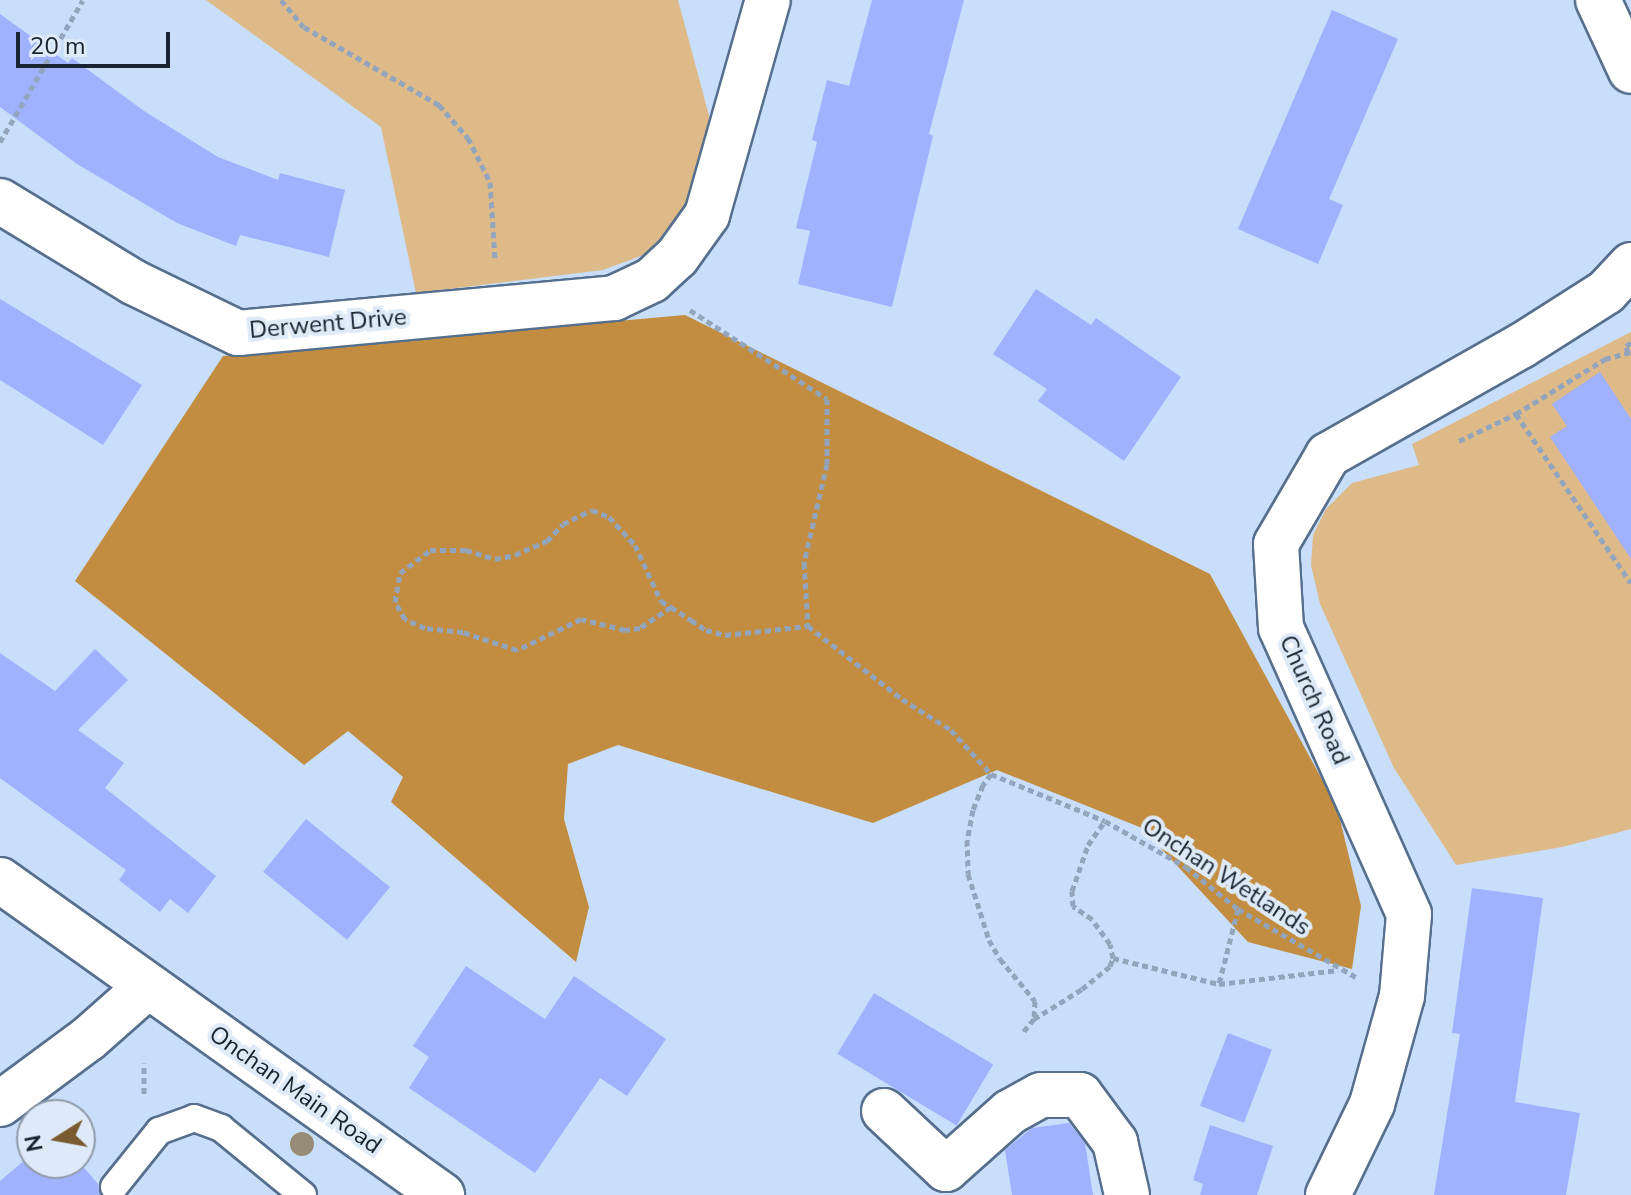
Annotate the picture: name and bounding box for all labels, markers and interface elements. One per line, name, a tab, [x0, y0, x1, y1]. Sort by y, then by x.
scale bar	[20, 16, 174, 66]
text: 20 m	[30, 30, 86, 62]
street label: Derwent Drive	[248, 303, 408, 345]
street label: Church Road	[1273, 631, 1355, 769]
street label: Onchan Wetlands	[1137, 812, 1315, 942]
street label: Onchan Main Road	[203, 1020, 387, 1160]
north arrow	[16, 1099, 96, 1179]
text: N	[18, 1132, 51, 1154]

